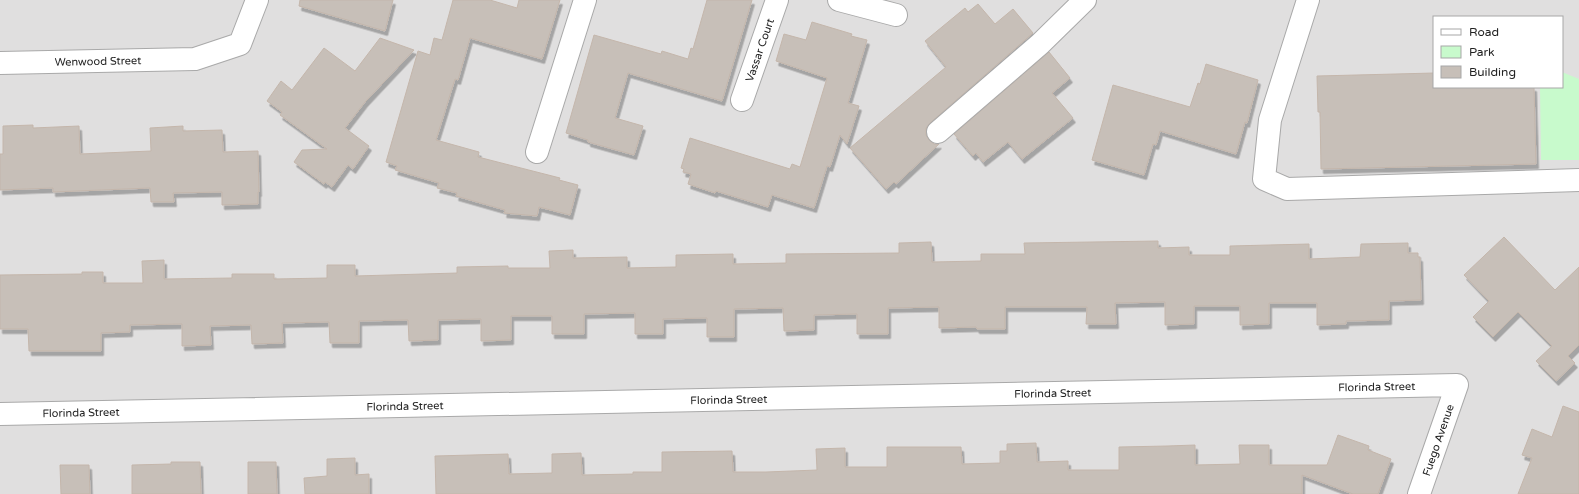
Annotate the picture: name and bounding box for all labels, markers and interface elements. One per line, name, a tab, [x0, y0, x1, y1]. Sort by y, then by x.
legend	[1433, 16, 1563, 88]
street label: Vassar Court	[743, 17, 777, 84]
text: Road	[1469, 25, 1499, 39]
text: Park	[1469, 45, 1495, 59]
street label: Wenwood Street	[54, 54, 142, 69]
text: Building	[1469, 65, 1516, 79]
street label: Florinda Street	[1338, 380, 1415, 394]
street label: Florinda Street	[1014, 386, 1092, 401]
street label: Florinda Street	[690, 393, 768, 407]
street label: Florinda Street	[366, 399, 444, 414]
street label: Fuego Avenue	[1420, 403, 1457, 478]
street label: Florinda Street	[42, 406, 120, 420]

